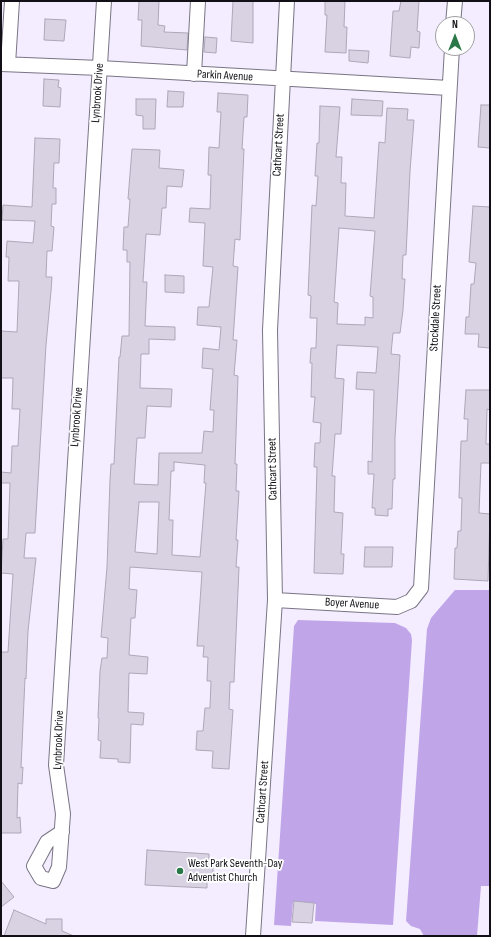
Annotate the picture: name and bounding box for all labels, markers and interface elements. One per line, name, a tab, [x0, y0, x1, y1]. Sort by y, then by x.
north arrow	[435, 16, 475, 56]
text: N	[452, 18, 458, 31]
street label: Lynbrook Drive	[89, 63, 107, 123]
street label: Parkin Avenue	[197, 67, 253, 85]
street label: Cathcart Street	[270, 113, 288, 177]
street label: Stockdale Street	[427, 284, 445, 352]
street label: Lynbrook Drive	[68, 387, 86, 447]
street label: Cathcart Street	[265, 437, 281, 501]
street label: Boyer Avenue	[325, 595, 379, 613]
street label: Lynbrook Drive	[51, 710, 67, 770]
street label: Cathcart Street	[254, 760, 272, 824]
place label: West Park Seventh-Day Adventist Church	[188, 857, 282, 885]
marker: West Park Seventh-Day Adventist Church	[175, 866, 185, 876]

